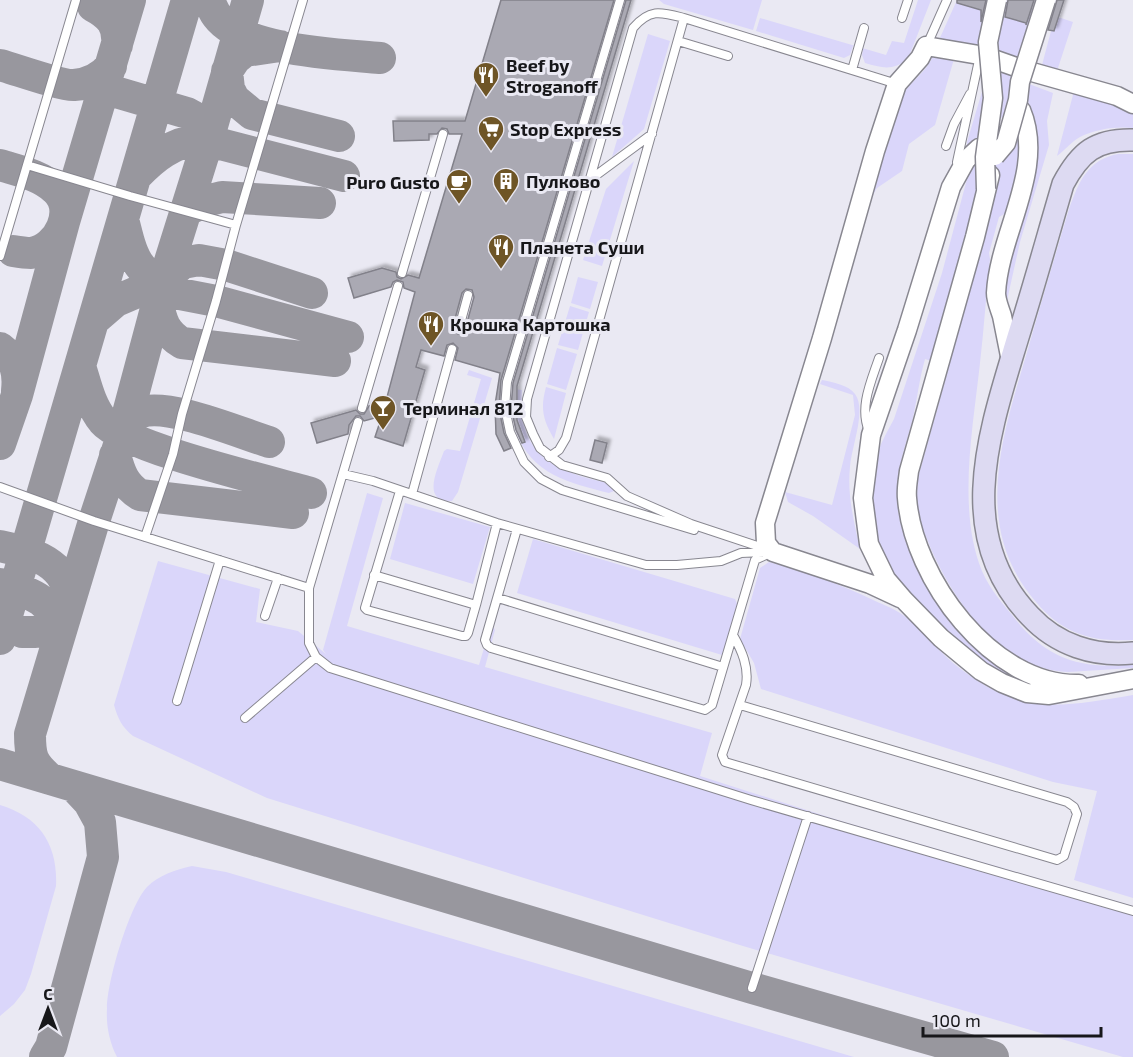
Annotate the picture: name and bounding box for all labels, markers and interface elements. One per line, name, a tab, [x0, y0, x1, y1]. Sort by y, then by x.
place label: Beef by Stroganoff	[506, 54, 599, 97]
restaurant icon: Beef by Stroganoff	[471, 60, 501, 98]
supermarket icon: Stop Express	[476, 114, 506, 152]
place label: Stop Express	[510, 118, 621, 140]
building icon: Пулково	[491, 166, 521, 204]
cafe icon: Puro Gusto	[444, 167, 474, 205]
place label: Пулково	[526, 170, 600, 192]
place label: Puro Gusto	[346, 171, 440, 193]
restaurant icon: Планета Суши	[486, 232, 516, 270]
place label: Планета Суши	[520, 236, 645, 258]
restaurant icon: Крошка Картошка	[416, 309, 446, 347]
place label: Крошка Картошка	[450, 313, 611, 335]
bar icon: Терминал 812	[368, 393, 398, 431]
place label: Терминал 812	[403, 397, 523, 419]
north arrow	[18, 979, 78, 1039]
text: С	[43, 984, 53, 1003]
scale bar	[923, 1000, 1102, 1038]
text: 100 m	[932, 1009, 981, 1031]

